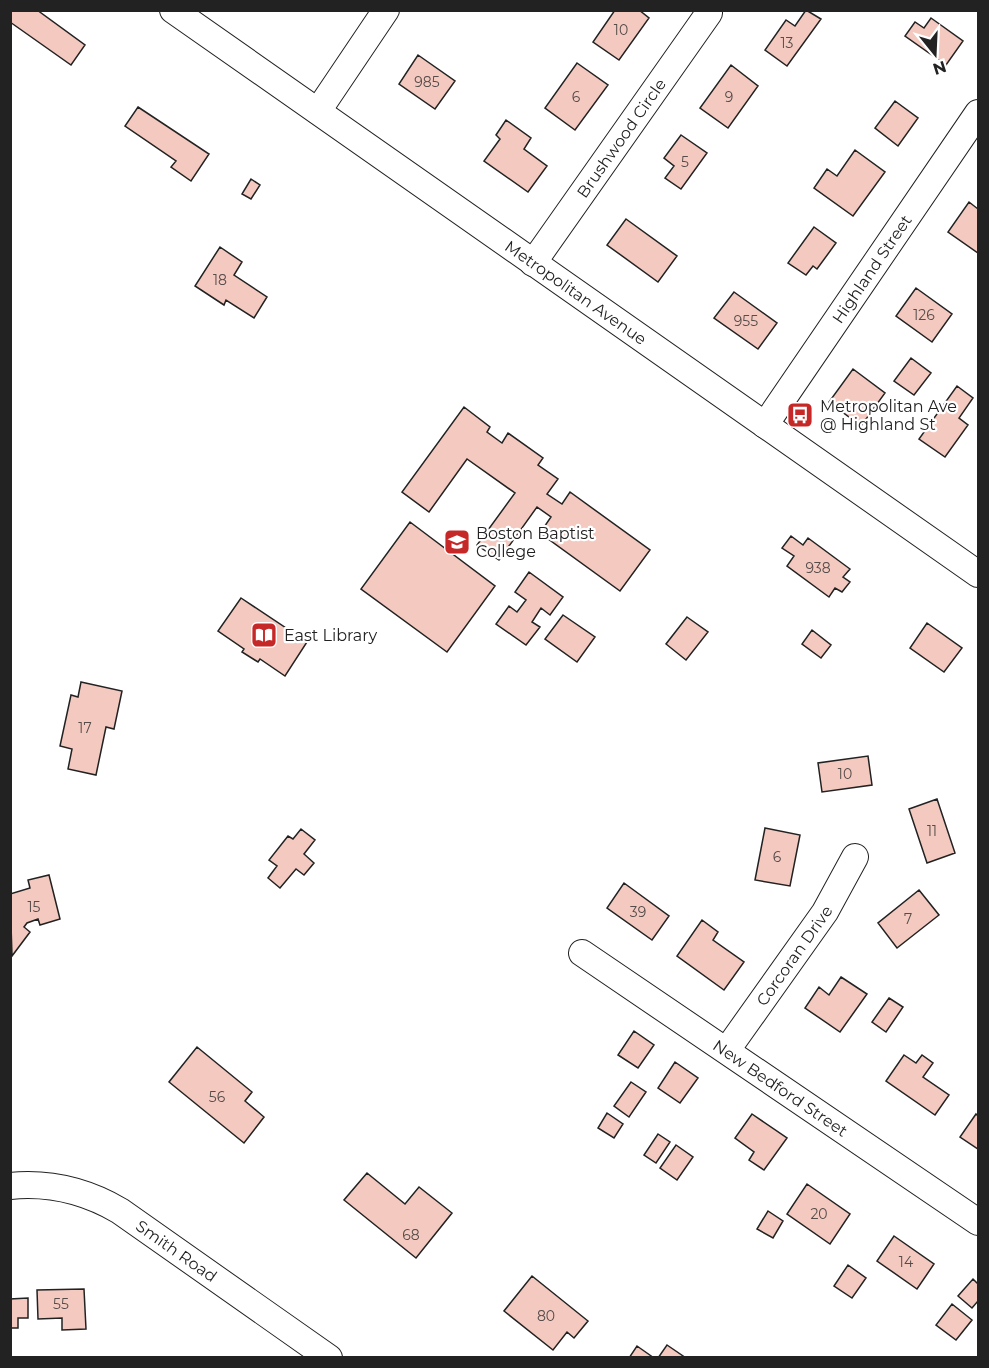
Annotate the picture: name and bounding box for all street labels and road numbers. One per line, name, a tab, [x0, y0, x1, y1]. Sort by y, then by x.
street label: Brushwood Circle	[573, 75, 670, 201]
street label: Highland Street	[828, 211, 916, 327]
street label: Metropolitan Avenue	[501, 237, 650, 349]
street label: Corcoran Drive	[753, 902, 837, 1009]
street label: New Bedford Street	[709, 1036, 852, 1141]
street label: Smith Road	[132, 1216, 220, 1286]

